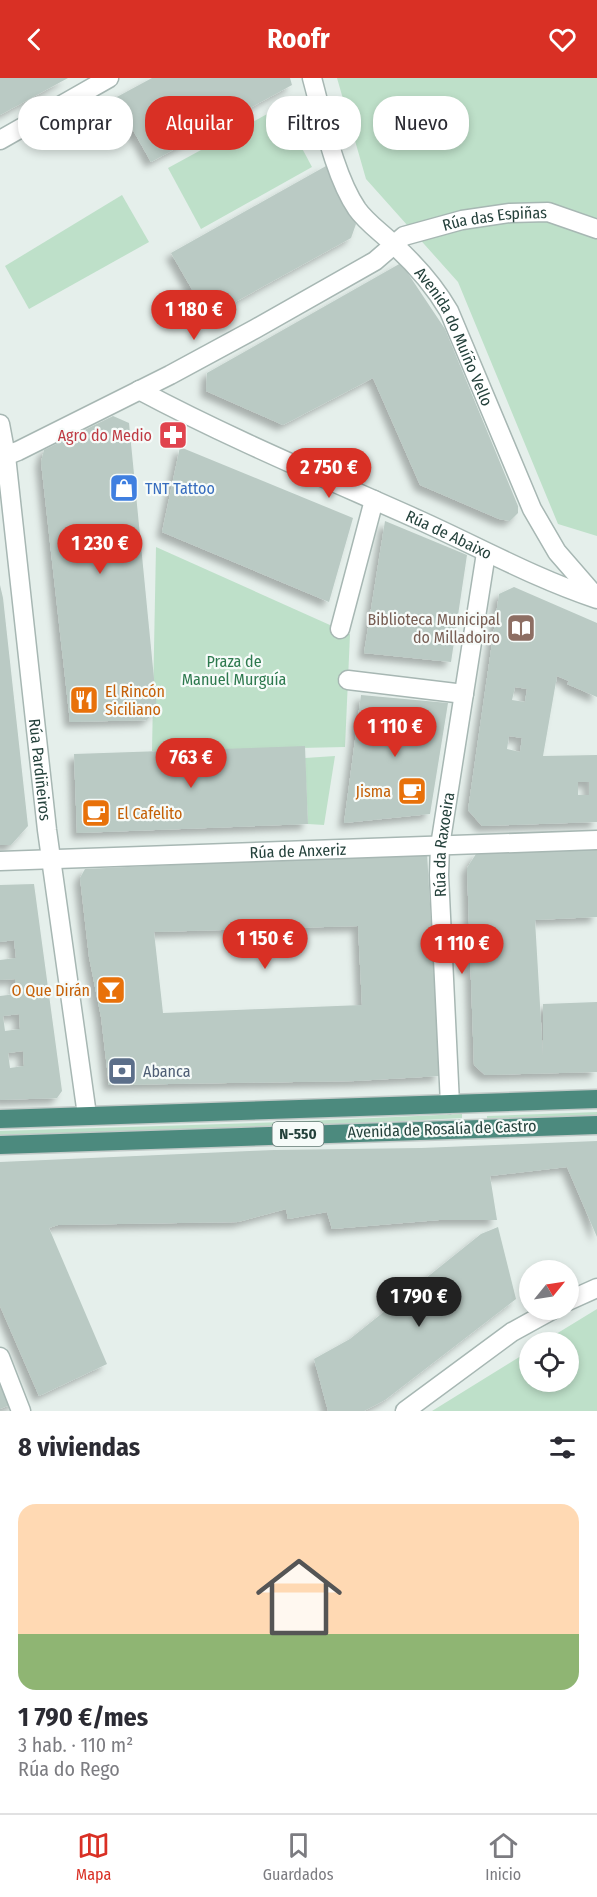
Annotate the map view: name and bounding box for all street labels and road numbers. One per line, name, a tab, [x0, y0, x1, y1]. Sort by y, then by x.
street label: Rúa das Espiñas	[440, 203, 547, 234]
street label: Avenida do Muíño Vello	[411, 263, 497, 409]
street label: Rúa de Abaixo	[403, 506, 495, 563]
street label: Rúa Pardiñeiros	[25, 717, 55, 822]
street label: Rúa da Raxoeira	[429, 791, 458, 897]
street label: Rúa de Anxeriz	[249, 839, 346, 862]
street label: Avenida de Rosalía de Castro	[347, 1116, 537, 1142]
road number: N-550	[272, 1122, 324, 1146]

